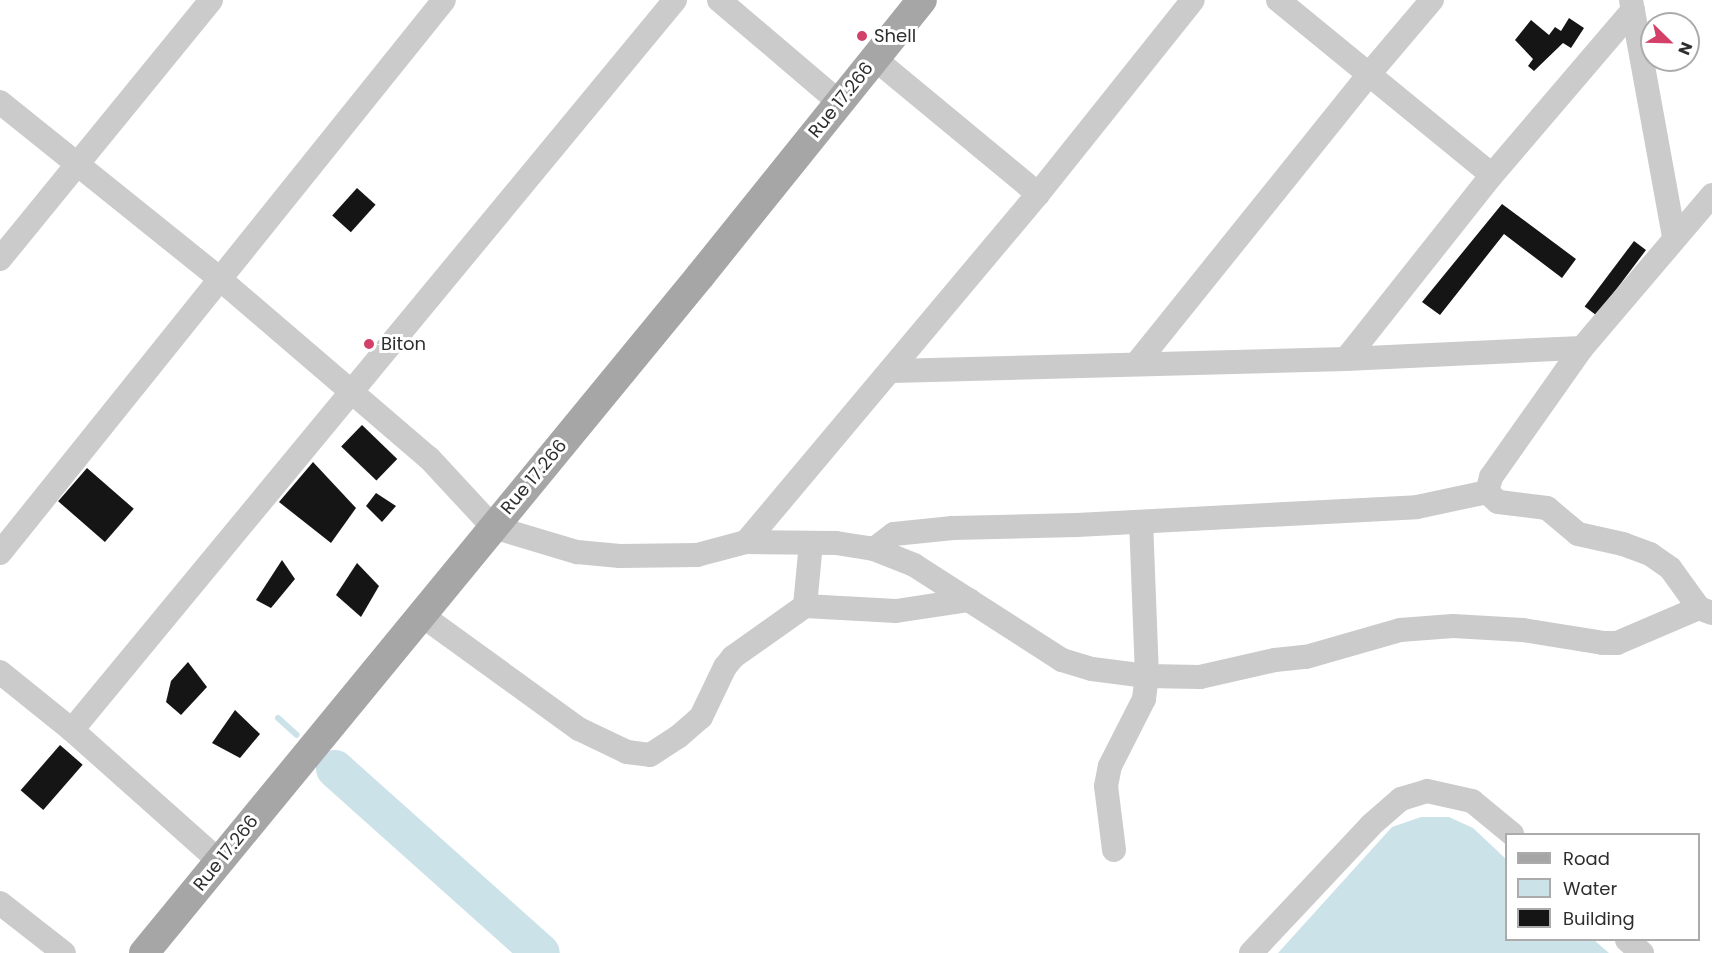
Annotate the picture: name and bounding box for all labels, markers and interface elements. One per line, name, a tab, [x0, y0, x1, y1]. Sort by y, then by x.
north arrow	[1640, 12, 1700, 72]
place label: Shell	[874, 25, 916, 47]
marker: Shell	[855, 29, 869, 43]
text: N	[1672, 38, 1698, 58]
street label: Rue 17.266	[804, 58, 878, 142]
place label: Biton	[381, 333, 426, 355]
marker: Biton	[362, 337, 376, 351]
street label: Rue 17.266	[496, 435, 572, 519]
street label: Rue 17.266	[189, 811, 263, 895]
legend	[1505, 833, 1700, 941]
text: Road	[1563, 846, 1610, 871]
text: Water	[1563, 876, 1617, 901]
text: Building	[1563, 906, 1635, 931]

